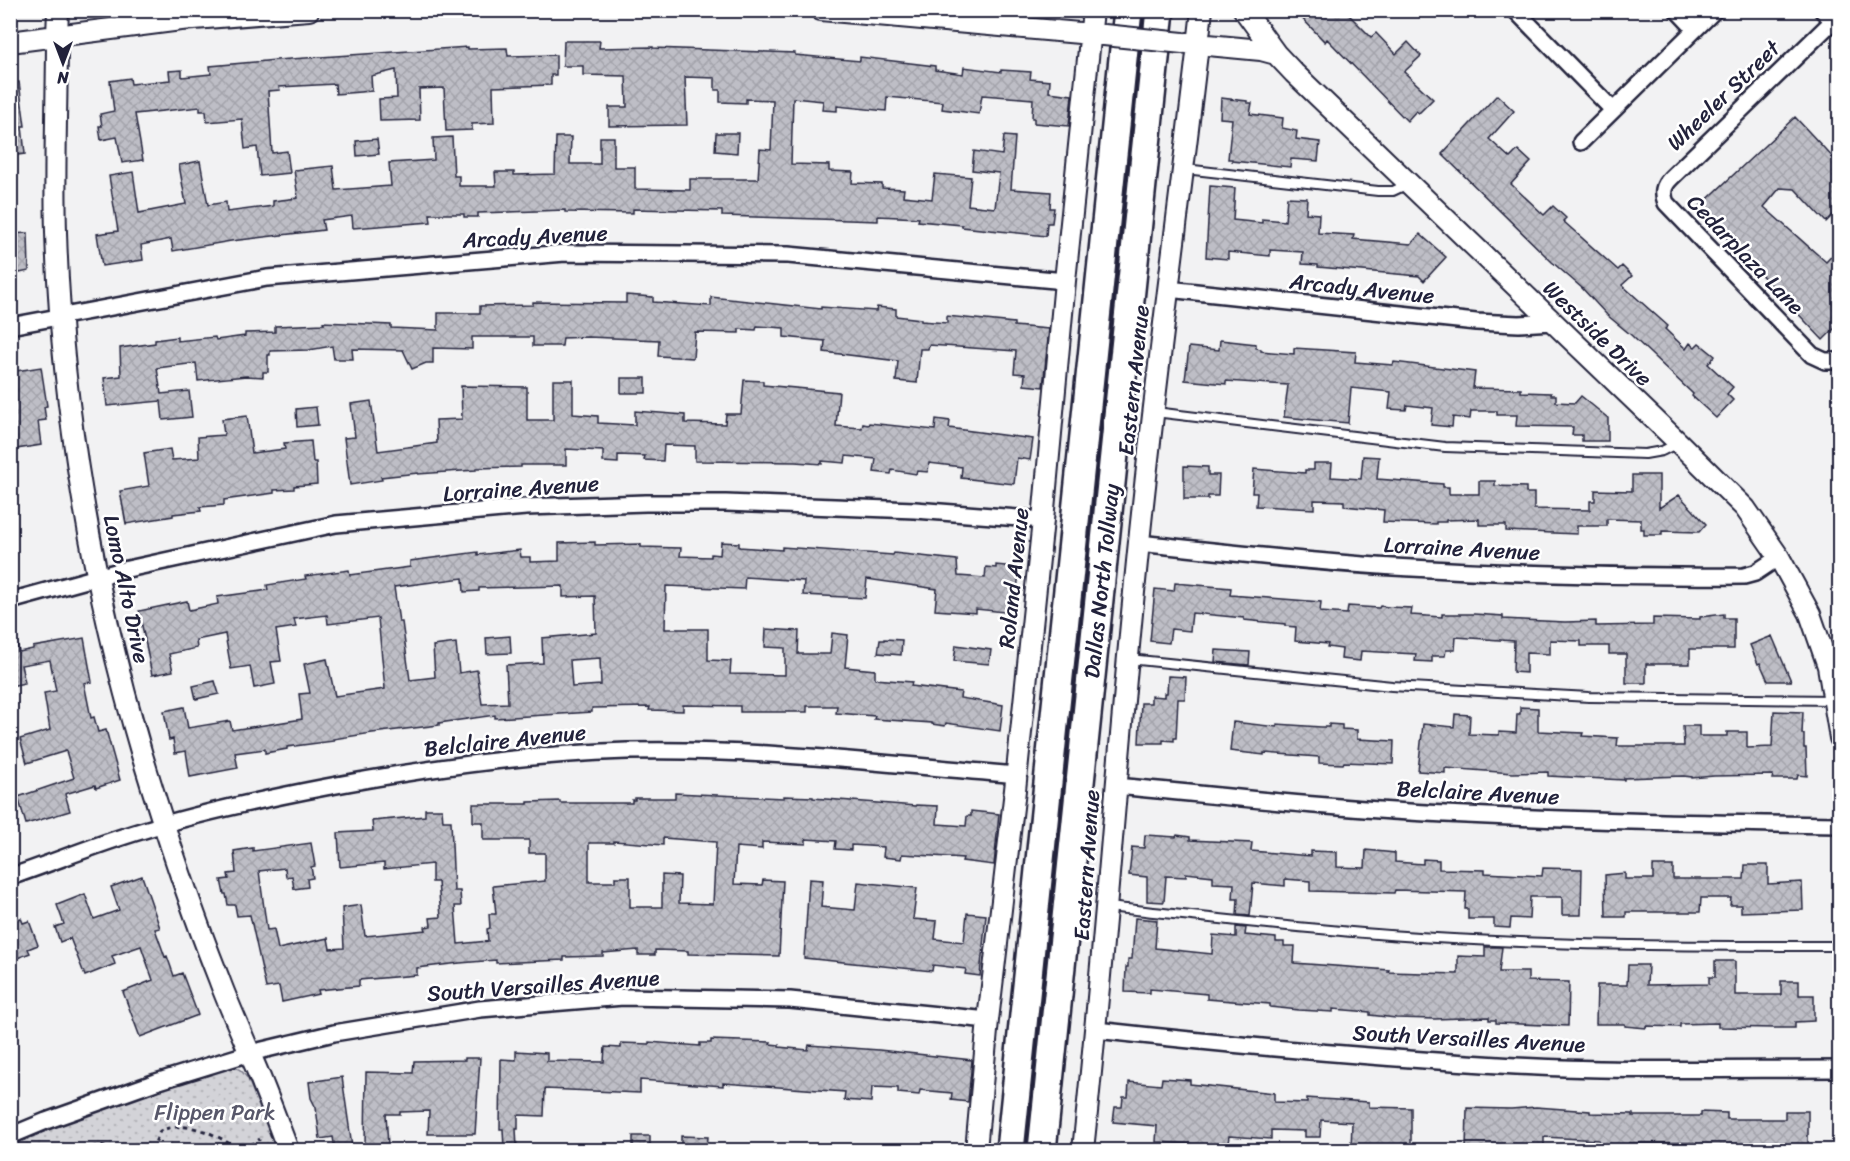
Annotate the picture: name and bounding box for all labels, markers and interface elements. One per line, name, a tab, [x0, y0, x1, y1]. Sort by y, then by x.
street label: Wheeler Street	[1657, 30, 1790, 160]
north arrow	[33, 33, 93, 93]
text: N	[57, 63, 70, 92]
street label: Cedarplaza Lane	[1677, 184, 1814, 324]
street label: Arcady Avenue	[460, 213, 609, 260]
street label: Arcady Avenue	[1287, 261, 1436, 315]
street label: Westside Drive	[1533, 270, 1662, 396]
street label: Eastern Avenue	[1106, 303, 1161, 457]
street label: Lorraine Avenue	[442, 464, 600, 513]
street label: Dallas North Tollway	[1072, 481, 1131, 680]
street label: Roland Avenue	[987, 506, 1040, 650]
street label: Lomo Alto Drive	[92, 511, 161, 667]
street label: Lorraine Avenue	[1383, 525, 1541, 572]
street label: Belclaire Avenue	[422, 713, 588, 768]
street label: Belclaire Avenue	[1396, 769, 1560, 816]
street label: Eastern Avenue	[1062, 788, 1111, 942]
street label: South Versailles Avenue	[426, 958, 661, 1013]
street label: South Versailles Avenue	[1352, 1013, 1587, 1064]
park label: Flippen Park	[154, 1093, 276, 1132]

